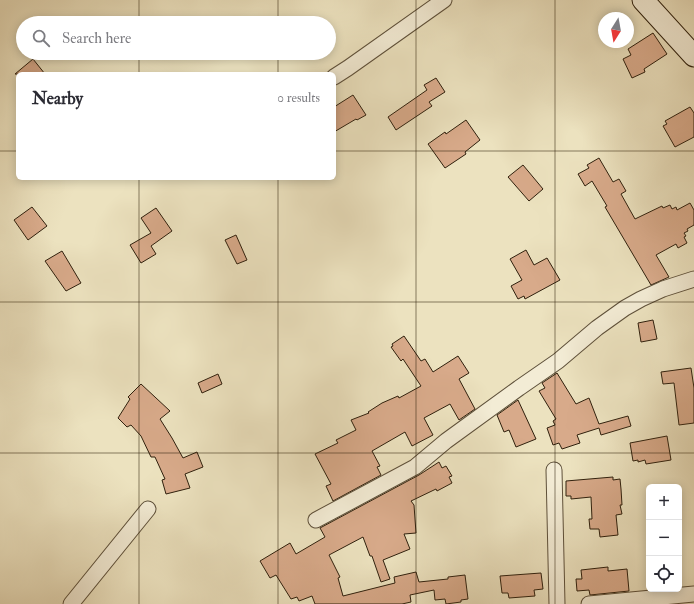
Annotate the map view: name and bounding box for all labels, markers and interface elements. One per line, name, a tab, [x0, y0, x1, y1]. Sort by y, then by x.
north arrow	[598, 12, 634, 48]
search box	[16, 16, 336, 60]
icon: search	[30, 27, 52, 49]
text: Search here	[62, 29, 131, 48]
text: Nearby	[32, 88, 83, 109]
text: 0 results	[277, 90, 320, 106]
map controls	[646, 484, 682, 592]
button: +	[646, 484, 682, 520]
button: −	[646, 520, 682, 556]
button: locate	[646, 556, 682, 592]

